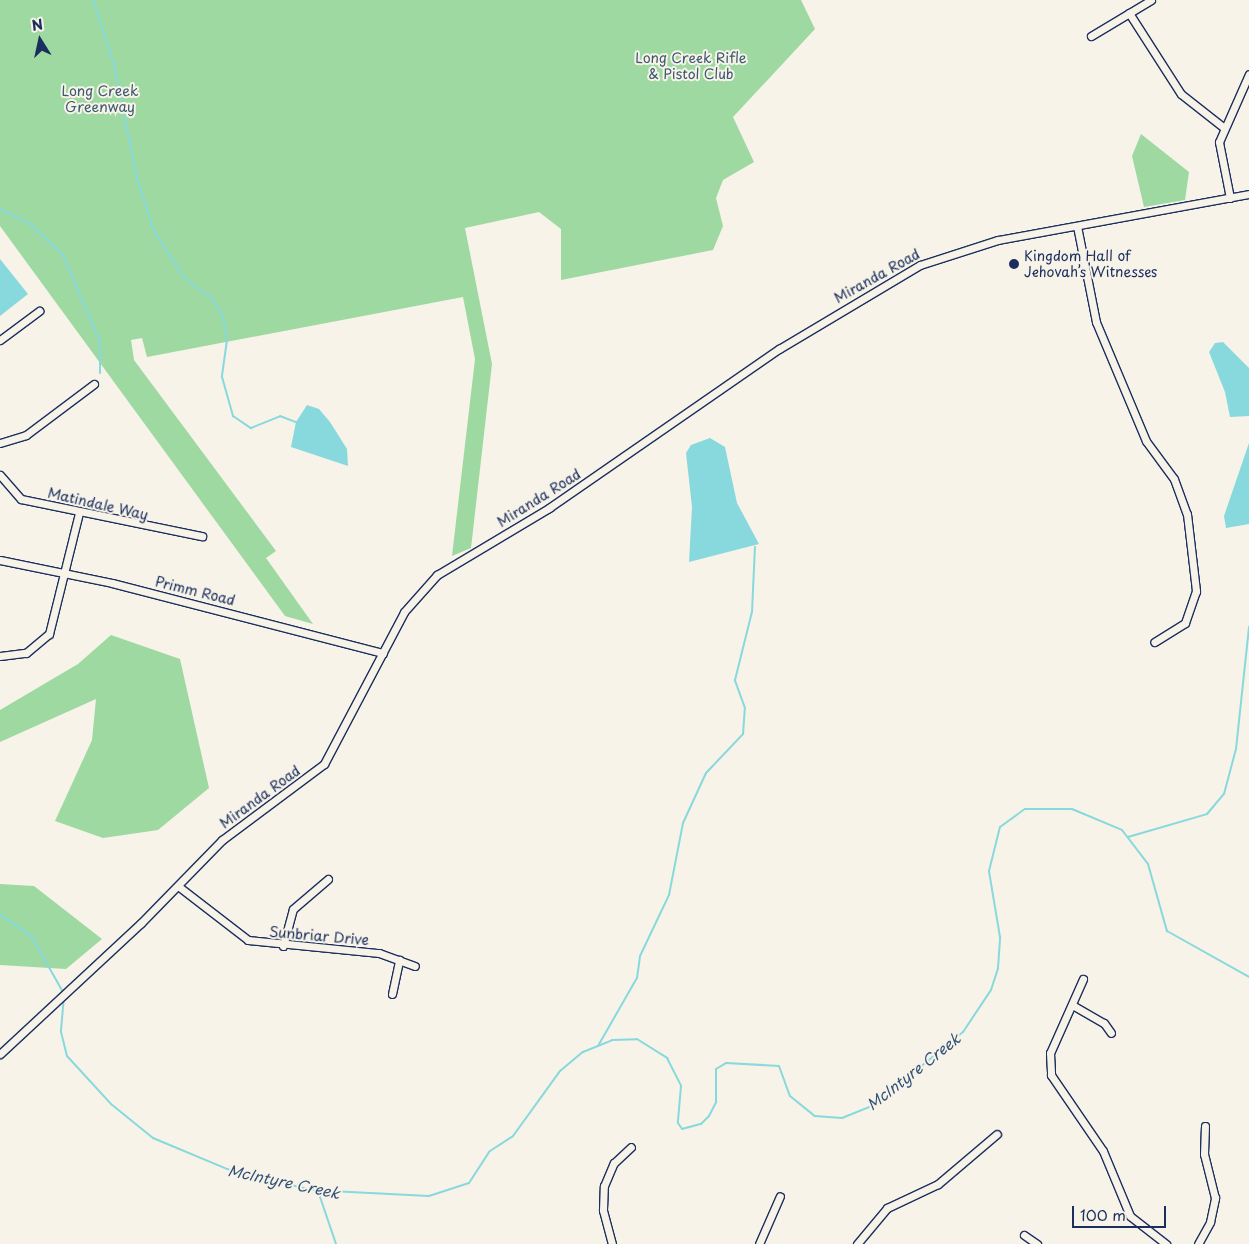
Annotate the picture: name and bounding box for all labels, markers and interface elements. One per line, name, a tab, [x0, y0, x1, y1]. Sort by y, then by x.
text: N	[30, 13, 45, 36]
north arrow	[15, 15, 65, 65]
park label: Long Creek Rifle & Pistol Club	[635, 50, 747, 82]
park label: Long Creek Greenway	[62, 83, 138, 115]
street label: Miranda Road	[831, 246, 923, 306]
place label: Kingdom Hall of Jehovah’s Witnesses	[1024, 248, 1157, 280]
marker: Kingdom Hall of Jehovah’s Witnesses	[1008, 258, 1020, 270]
street label: Miranda Road	[494, 466, 584, 530]
street label: Matindale Way	[46, 484, 150, 524]
street label: Primm Road	[153, 573, 237, 609]
street label: Miranda Road	[217, 762, 303, 832]
street label: Sunbriar Drive	[268, 923, 370, 949]
water label: McIntyre Creek	[863, 1029, 963, 1113]
water label: McIntyre Creek	[226, 1160, 342, 1202]
scale bar	[1074, 1196, 1168, 1228]
text: 100 m	[1080, 1203, 1126, 1226]

